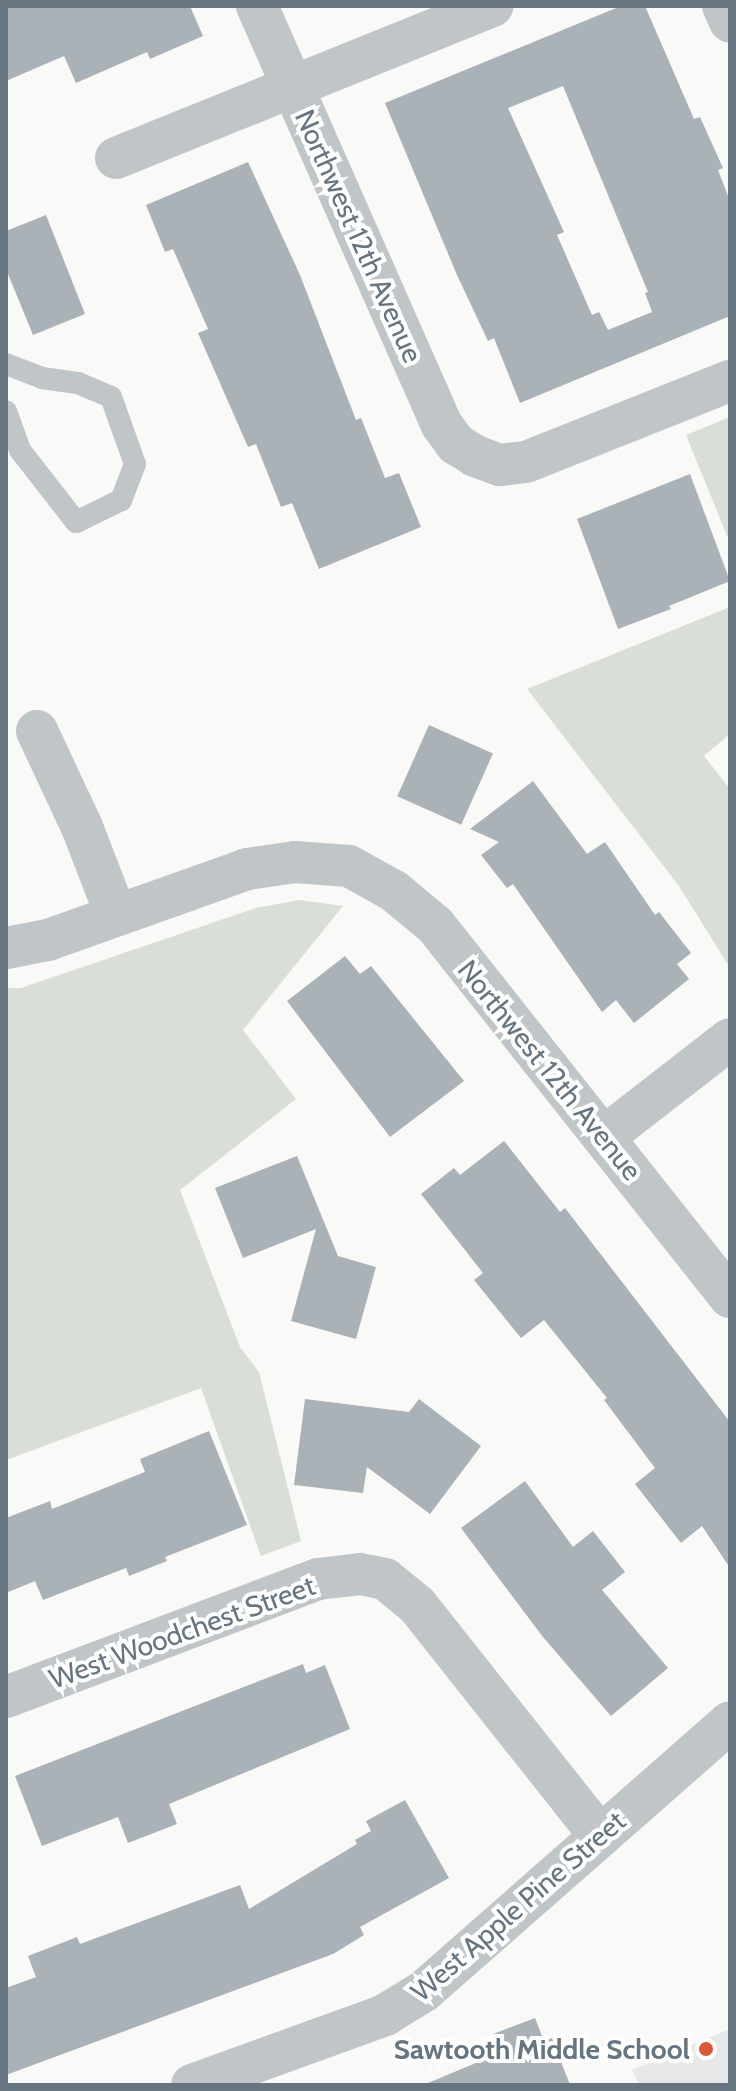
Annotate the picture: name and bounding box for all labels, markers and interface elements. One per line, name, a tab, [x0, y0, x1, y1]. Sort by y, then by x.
street label: Northwest 12th Avenue	[288, 104, 430, 368]
street label: Northwest 12th Avenue	[451, 953, 649, 1187]
street label: West Woodchest Street	[45, 1568, 319, 1696]
street label: West Apple Pine Street	[404, 1804, 632, 2008]
place label: Sawtooth Middle School	[394, 2032, 690, 2066]
marker: Sawtooth Middle School	[697, 2040, 715, 2058]

